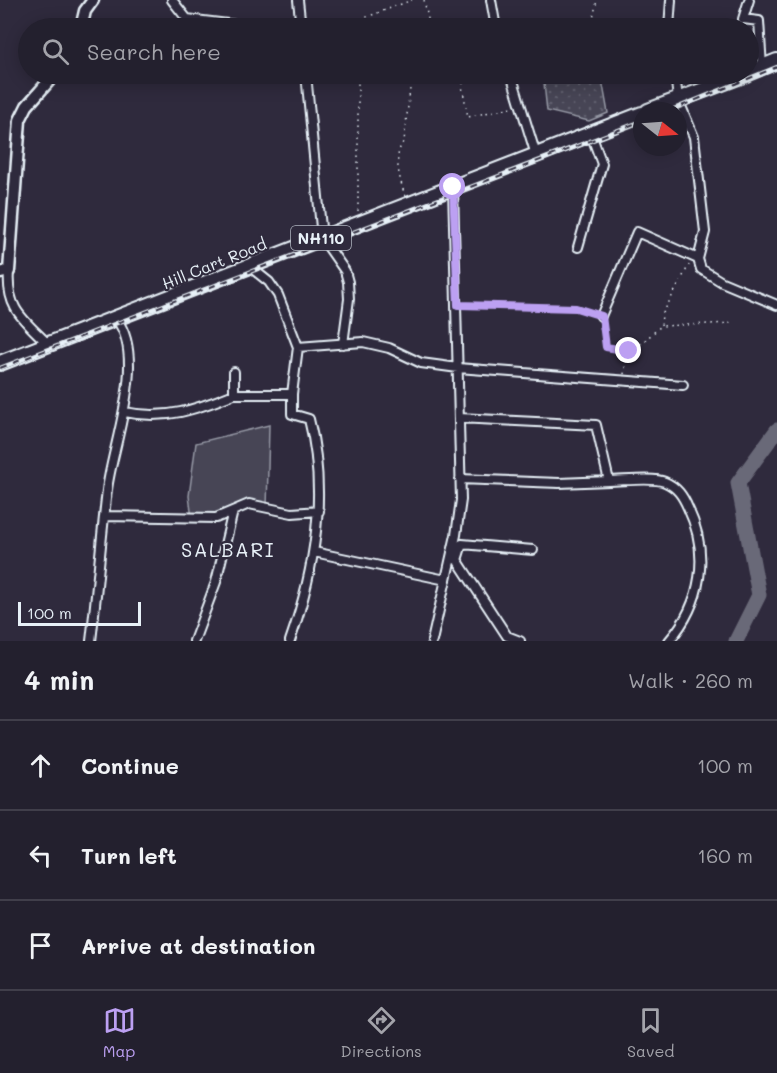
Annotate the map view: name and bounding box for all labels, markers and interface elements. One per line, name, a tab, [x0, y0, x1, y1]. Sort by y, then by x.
search box	[18, 18, 759, 84]
icon: search	[39, 35, 72, 68]
text: Search here	[87, 37, 221, 66]
north arrow	[633, 102, 687, 156]
route start	[439, 173, 465, 199]
road number: NH110	[291, 226, 351, 250]
street label: Hill Cart Road	[159, 232, 269, 294]
route end	[615, 337, 641, 363]
district label: SALBARI	[181, 536, 275, 562]
scale bar	[18, 599, 141, 626]
text: 100 m	[27, 602, 72, 623]
text: 4 min	[24, 663, 94, 697]
text: Walk · 260 m	[628, 667, 753, 693]
icon: ahead	[24, 749, 57, 782]
text: Continue	[81, 751, 179, 780]
text: 100 m	[697, 752, 753, 778]
icon: left	[24, 839, 57, 872]
text: Turn left	[81, 841, 177, 870]
text: 160 m	[697, 842, 753, 868]
icon: arrive	[24, 929, 57, 962]
text: Arrive at destination	[81, 931, 316, 960]
tab: Map	[103, 1004, 136, 1061]
tab: Directions	[341, 1004, 422, 1061]
tab: Saved	[627, 1004, 674, 1061]

